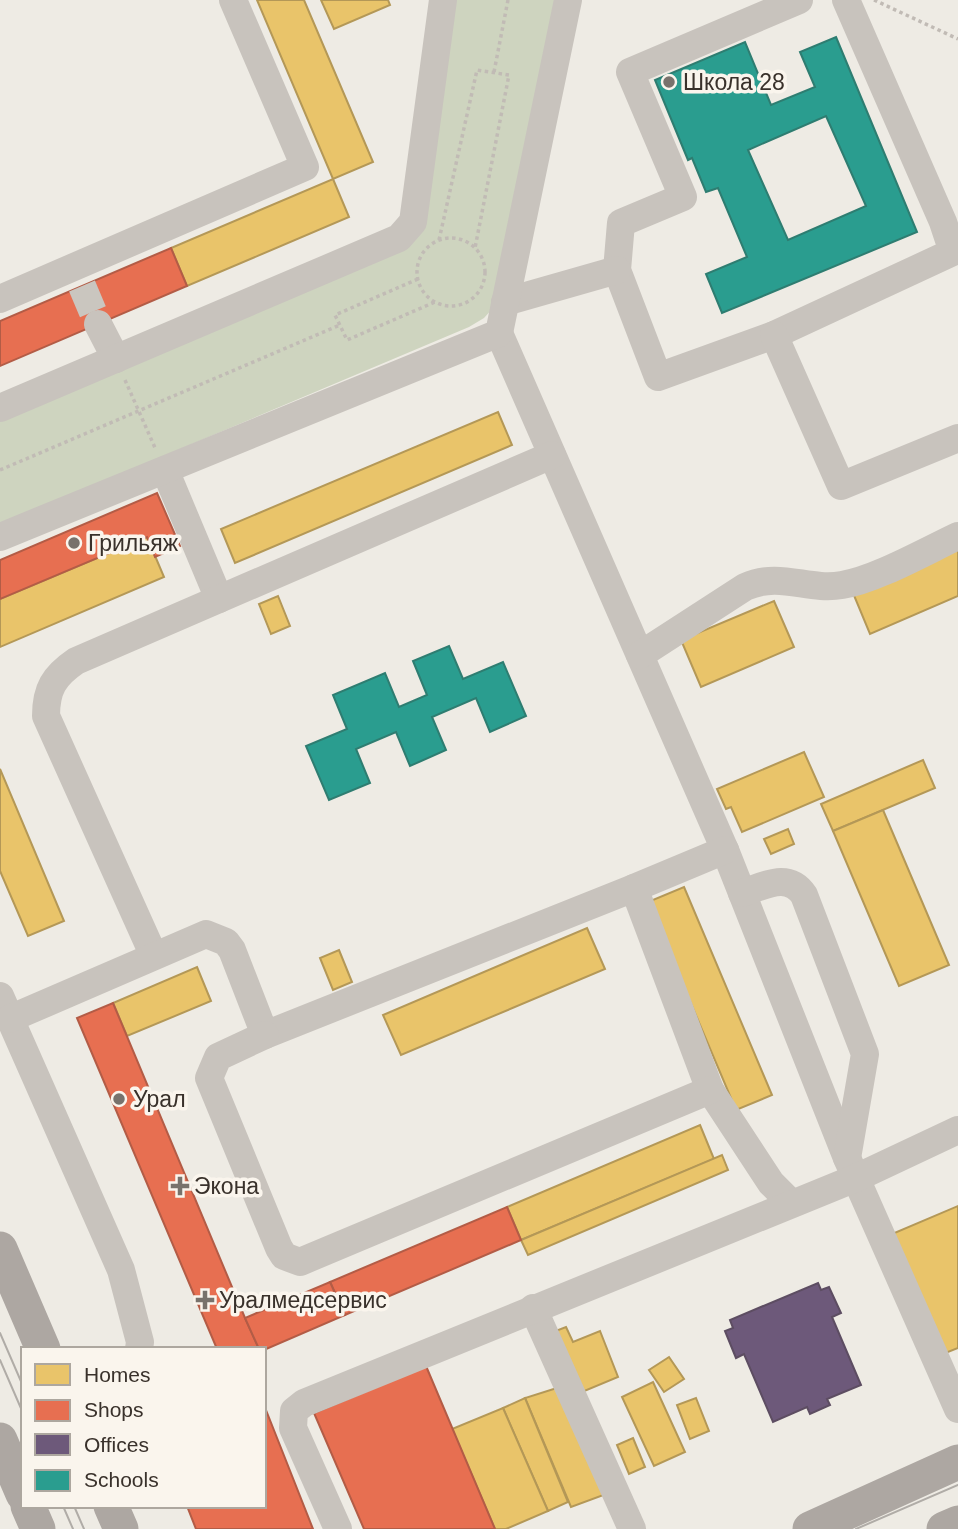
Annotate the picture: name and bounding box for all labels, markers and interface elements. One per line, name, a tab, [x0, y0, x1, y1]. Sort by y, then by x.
place label: Школа 28	[683, 69, 785, 95]
marker: Школа 28	[661, 74, 677, 90]
place label: Грильяж	[88, 530, 179, 556]
marker: Грильяж	[66, 535, 82, 551]
place label: Урал	[133, 1086, 186, 1112]
marker: Урал	[111, 1091, 127, 1107]
place label: Экона	[194, 1173, 259, 1199]
marker: Экона	[172, 1178, 188, 1194]
place label: Уралмедсервис	[219, 1287, 387, 1313]
marker: Уралмедсервис	[197, 1292, 213, 1308]
legend	[21, 1347, 266, 1508]
text: Homes	[84, 1363, 151, 1386]
text: Shops	[84, 1398, 144, 1421]
text: Offices	[84, 1433, 149, 1456]
text: Schools	[84, 1468, 159, 1491]

